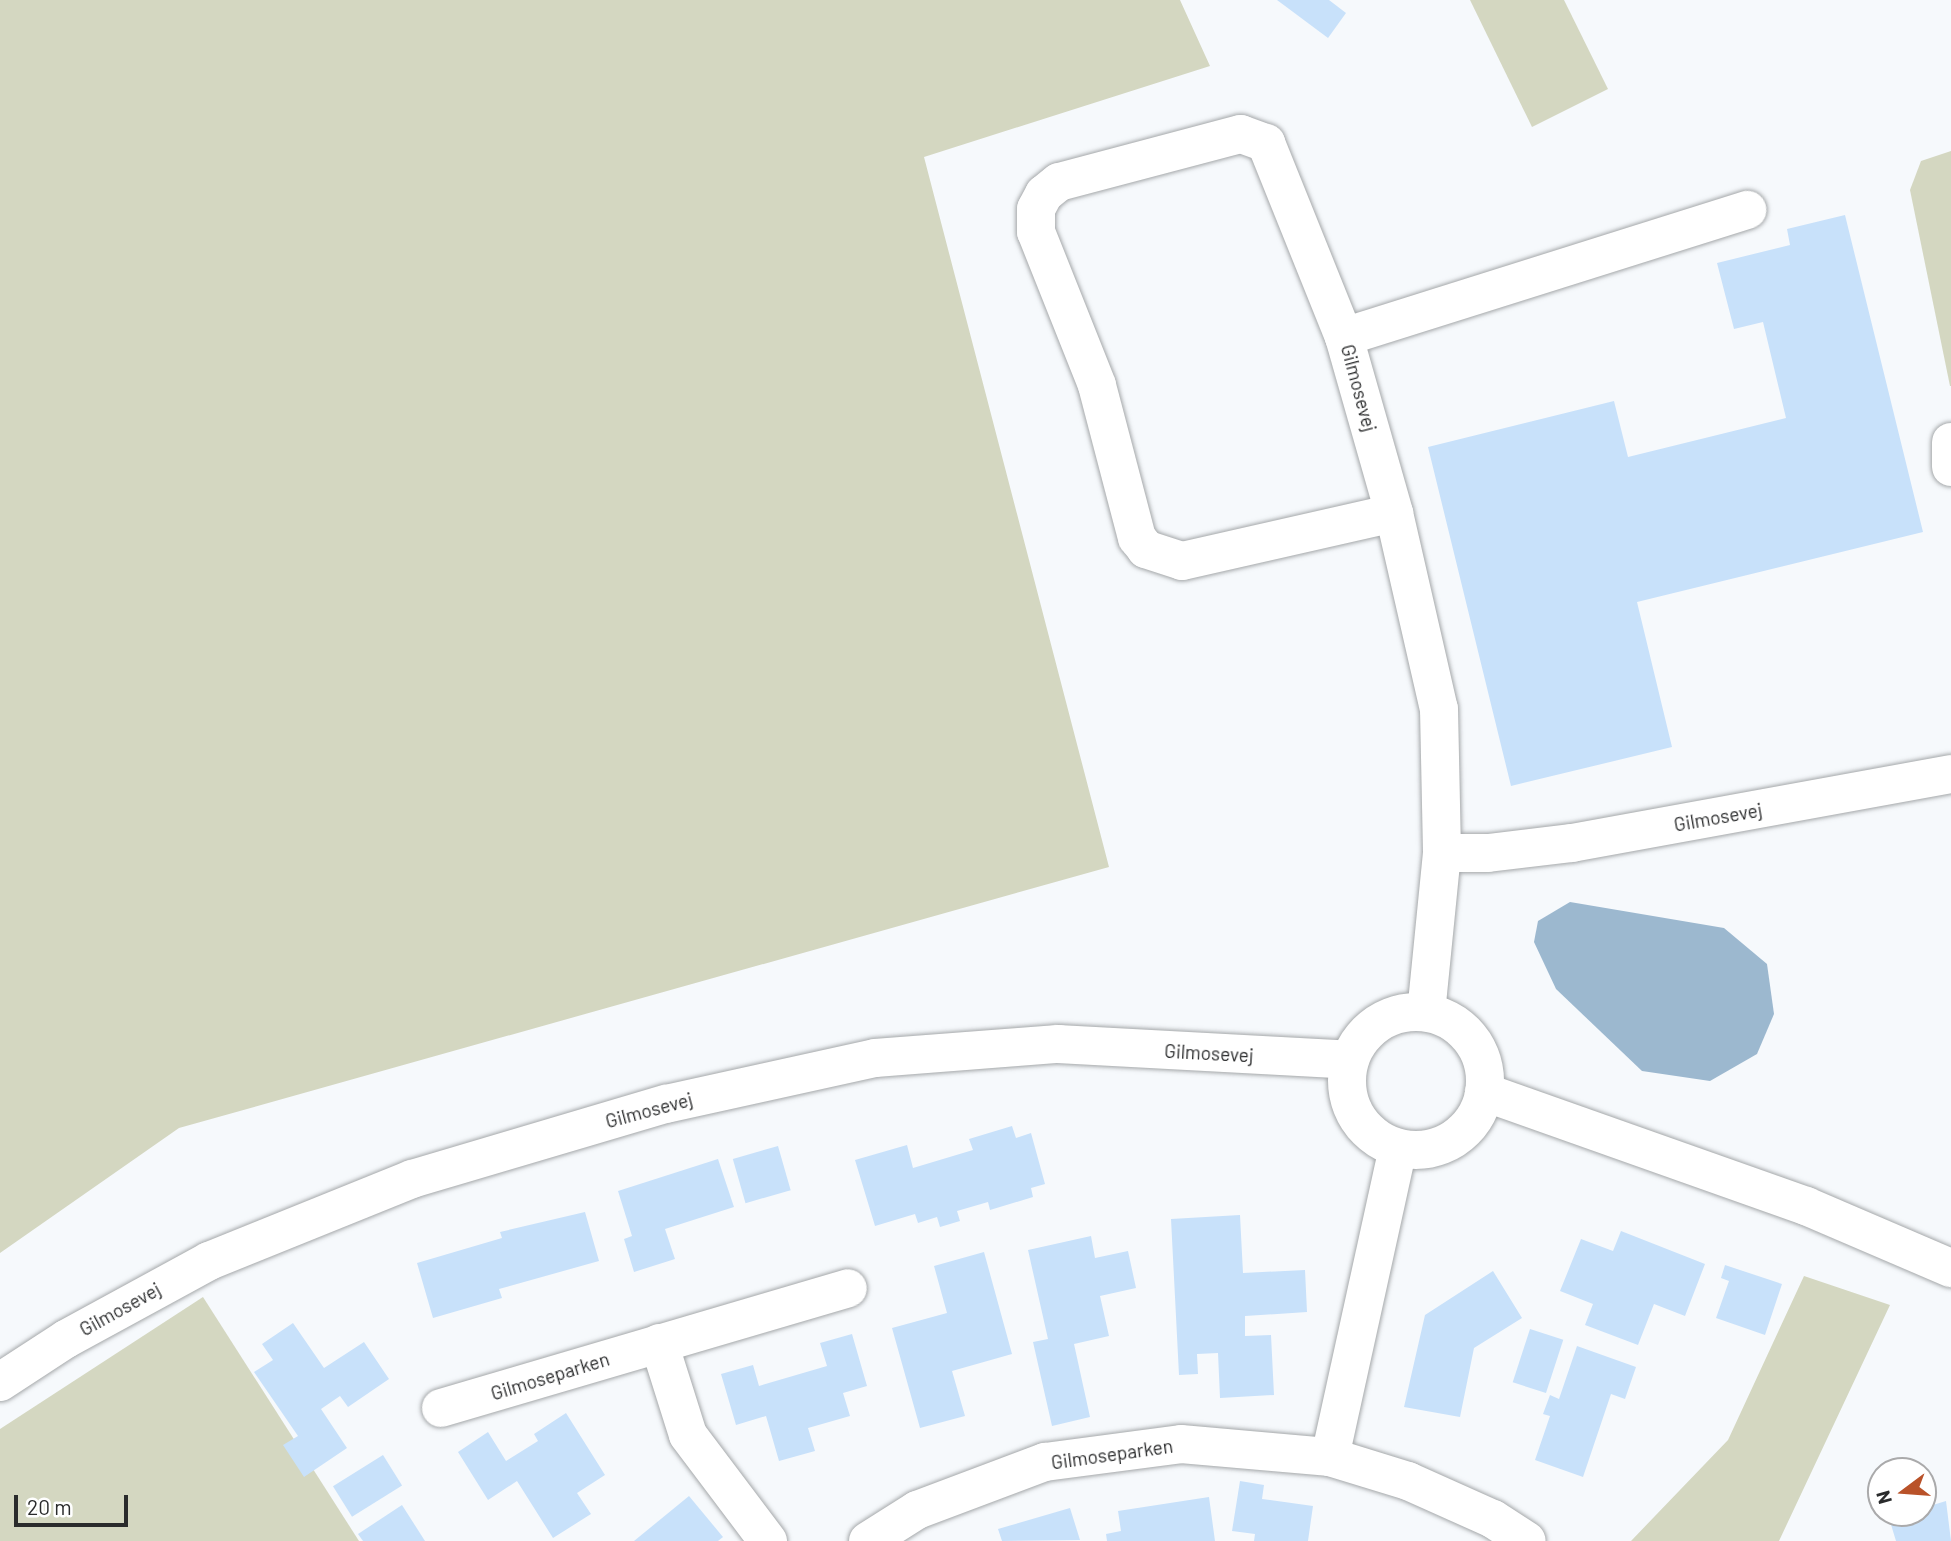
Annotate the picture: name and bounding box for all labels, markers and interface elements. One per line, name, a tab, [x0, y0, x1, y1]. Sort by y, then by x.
street label: Gilmosevej	[1336, 342, 1382, 434]
street label: Gilmosevej	[1672, 798, 1764, 836]
street label: Gilmosevej	[1164, 1039, 1254, 1067]
street label: Gilmosevej	[603, 1087, 695, 1133]
street label: Gilmosevej	[75, 1277, 165, 1341]
street label: Gilmoseparken	[488, 1347, 612, 1405]
street label: Gilmoseparken	[1050, 1434, 1174, 1474]
north arrow	[1867, 1457, 1937, 1527]
scale bar	[18, 1482, 131, 1526]
text: N	[1870, 1488, 1896, 1507]
text: 20 m	[27, 1494, 72, 1519]

